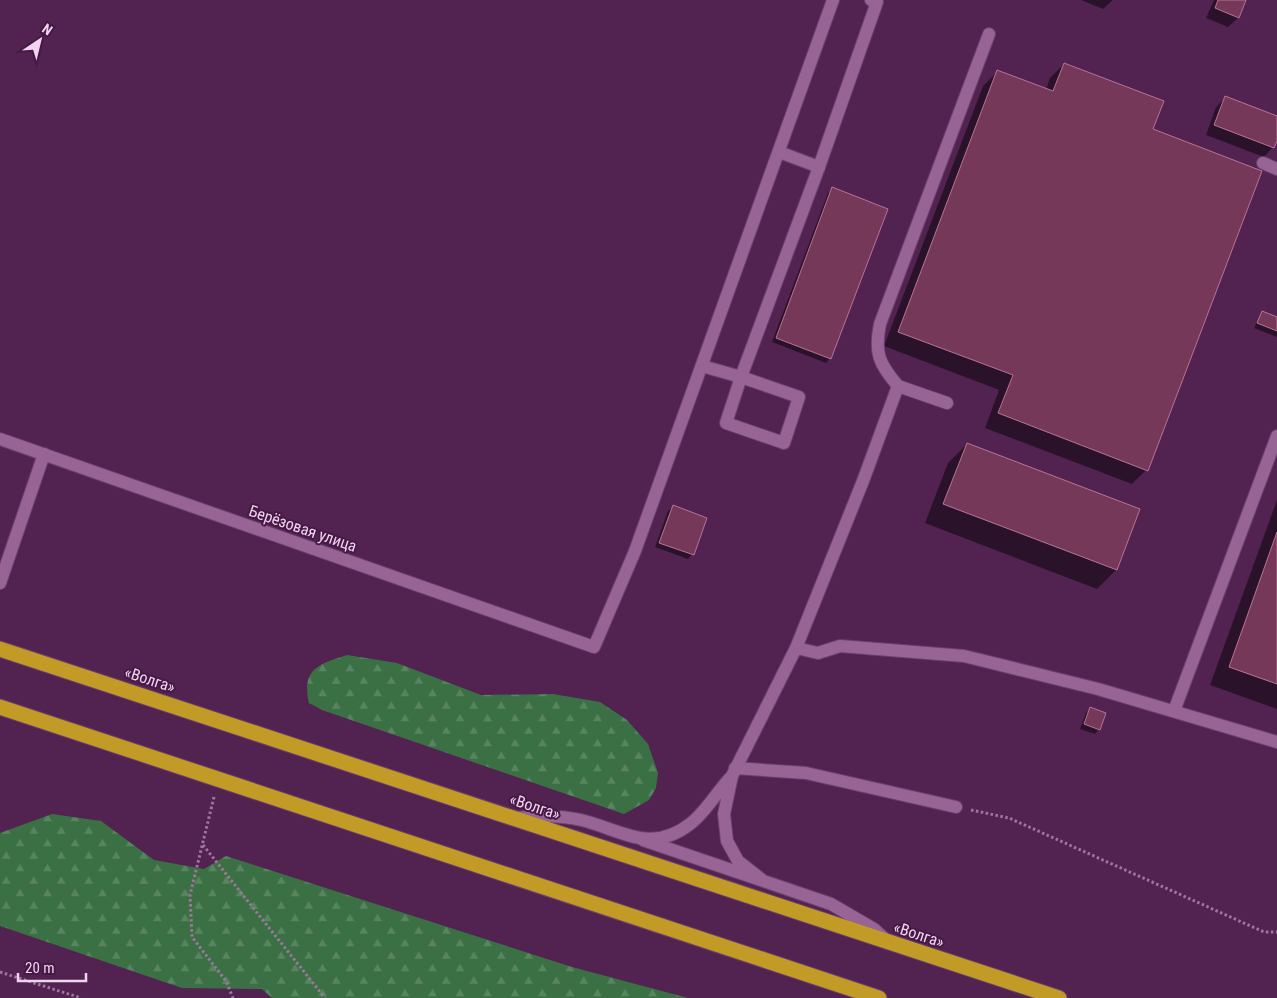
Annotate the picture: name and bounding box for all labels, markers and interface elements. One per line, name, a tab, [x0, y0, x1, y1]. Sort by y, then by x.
north arrow	[15, 15, 65, 65]
text: N	[39, 20, 56, 38]
street label: Берёзовая улица	[246, 501, 359, 556]
street label: «Волга»	[122, 662, 178, 697]
street label: «Волга»	[507, 789, 563, 824]
street label: «Волга»	[891, 917, 947, 952]
scale bar	[18, 950, 85, 982]
text: 20 m	[25, 959, 55, 977]

